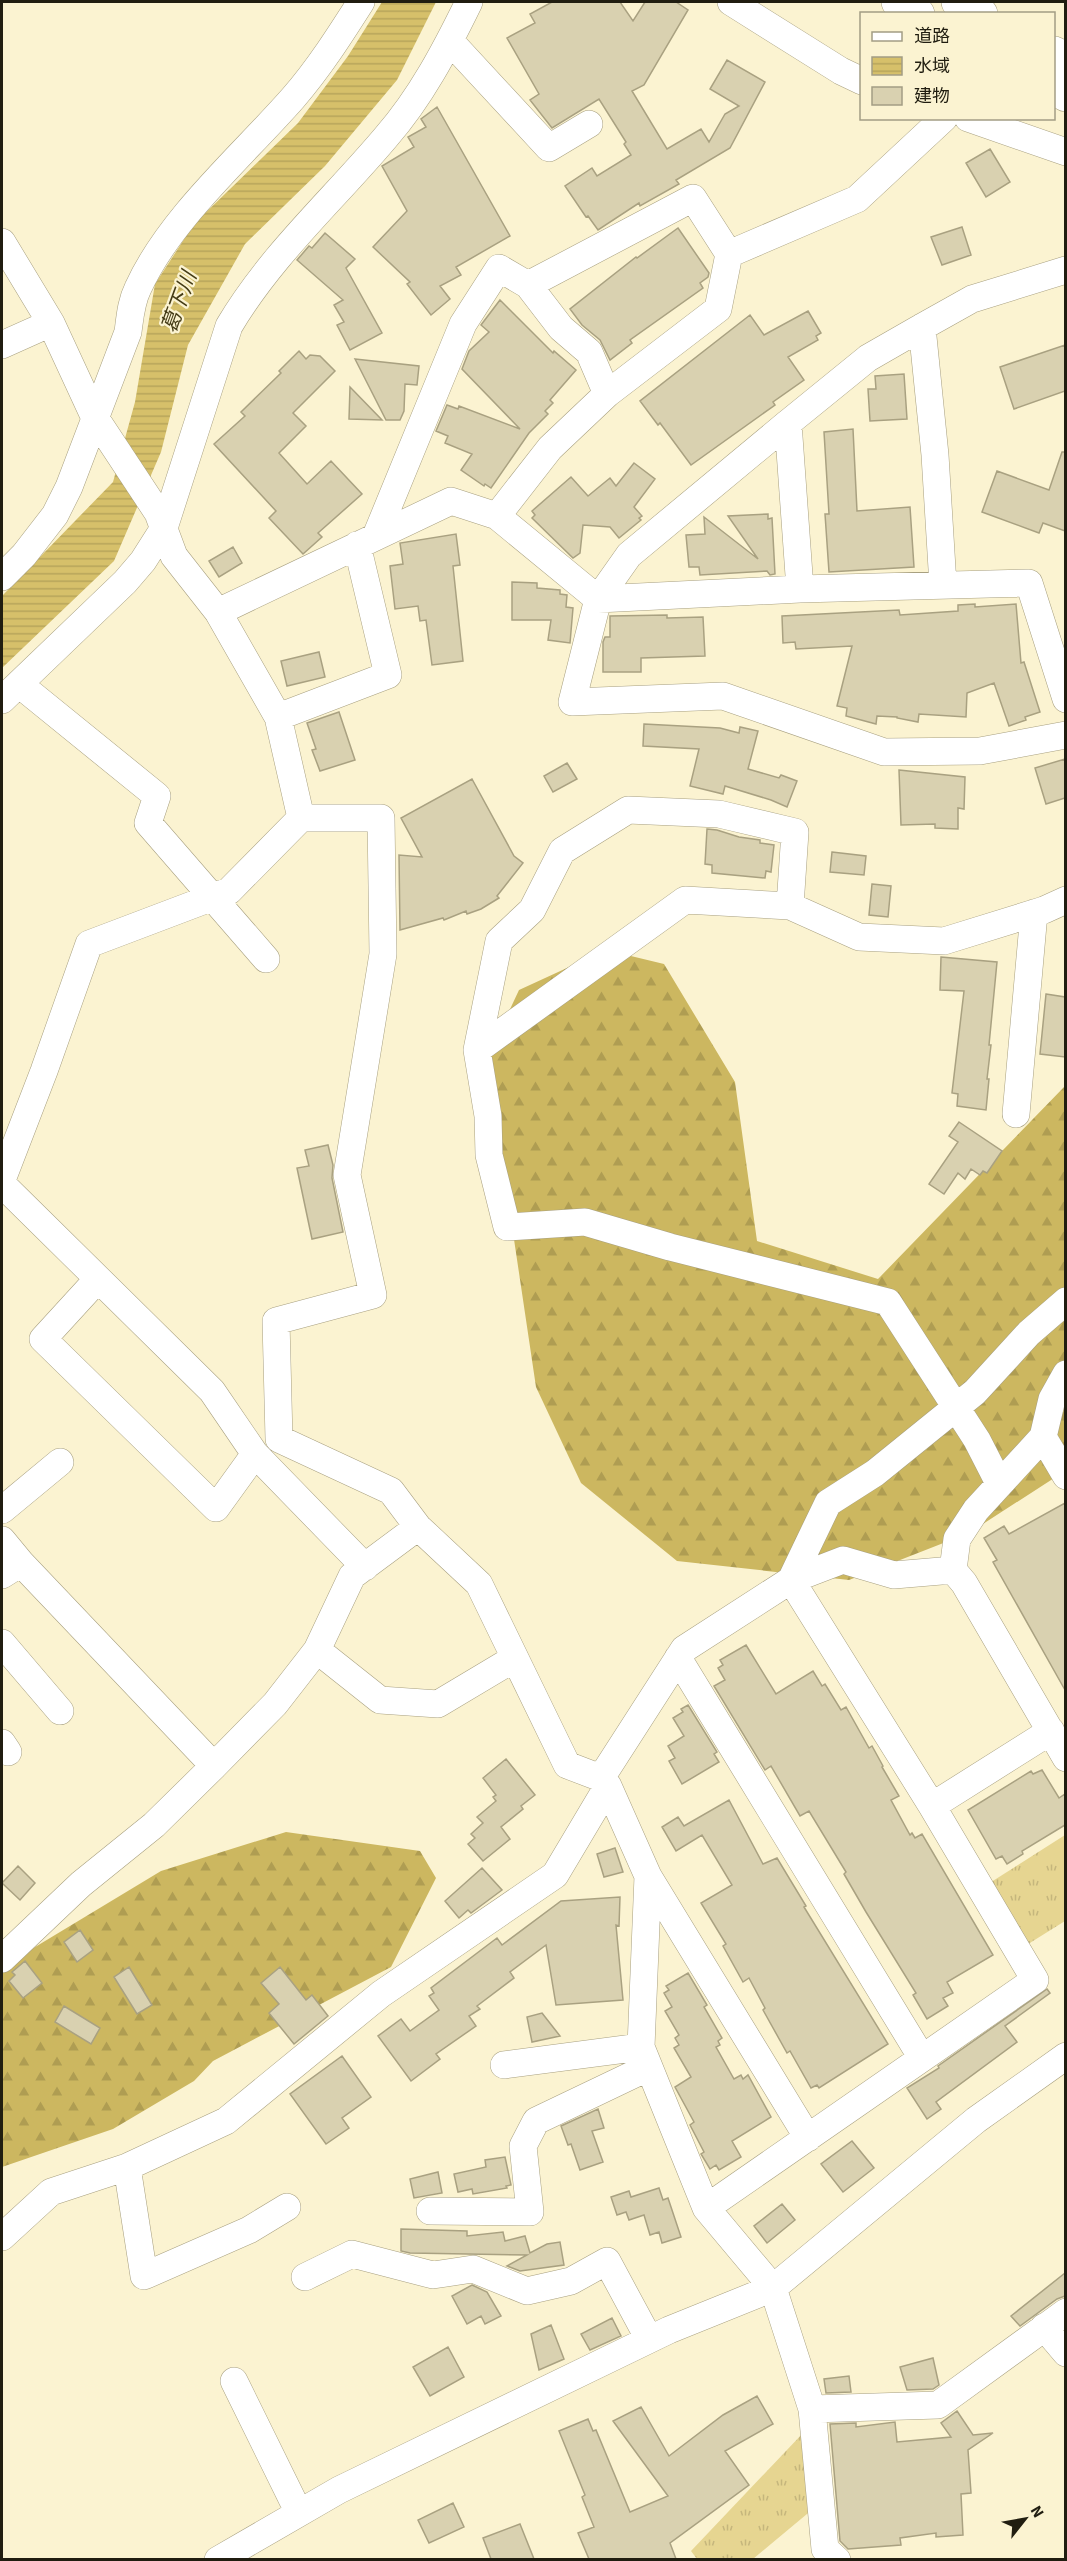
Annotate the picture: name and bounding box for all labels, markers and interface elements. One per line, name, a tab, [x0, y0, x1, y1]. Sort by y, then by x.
legend	[860, 12, 1055, 120]
text: 道路	[914, 24, 950, 49]
text: 水域	[914, 54, 950, 79]
text: 建物	[914, 84, 950, 109]
water label: 葛下川	[154, 265, 205, 337]
north arrow	[995, 2489, 1055, 2549]
text: N	[1025, 2502, 1049, 2522]

